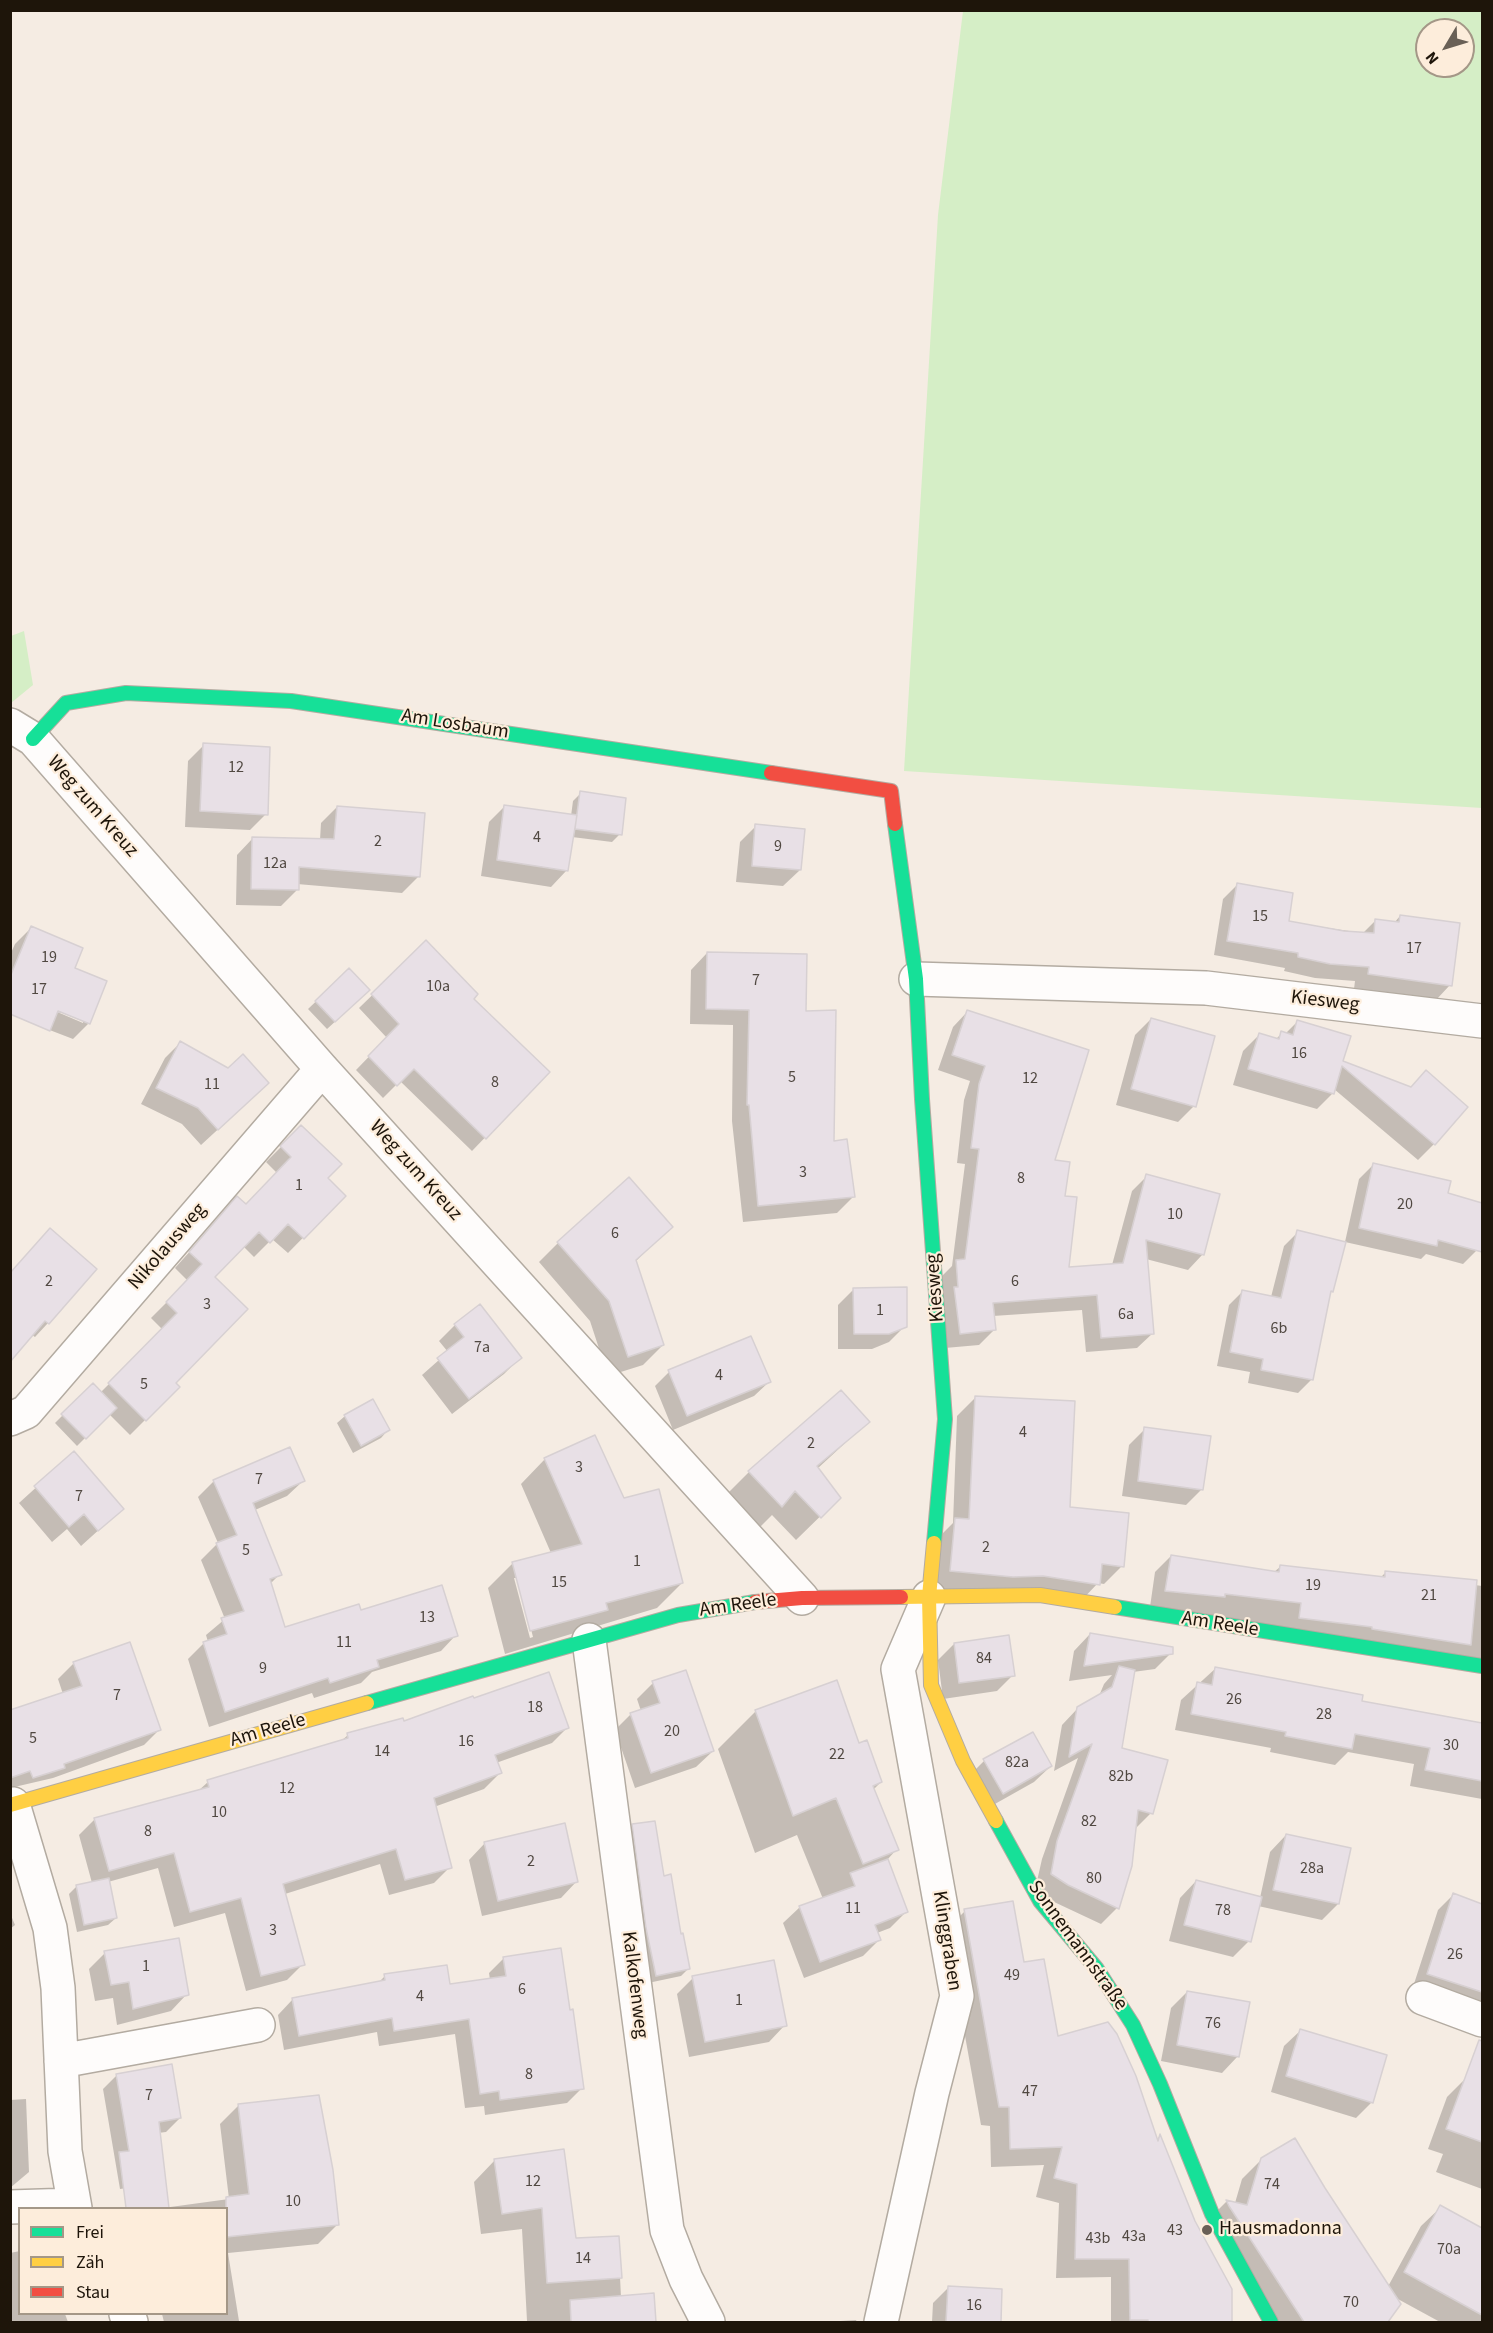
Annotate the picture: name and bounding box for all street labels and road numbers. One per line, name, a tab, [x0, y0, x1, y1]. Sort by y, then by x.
street label: Am Losbaum	[400, 705, 510, 745]
street label: Weg zum Kreuz	[41, 751, 143, 863]
street label: Kiesweg	[1289, 986, 1361, 1018]
street label: Weg zum Kreuz	[364, 1116, 466, 1226]
street label: Nikolausweg	[124, 1199, 212, 1295]
street label: Kiesweg	[922, 1253, 950, 1323]
street label: Am Reele	[698, 1589, 778, 1623]
street label: Am Reele	[1180, 1607, 1260, 1643]
street label: Am Reele	[227, 1709, 309, 1753]
street label: Sonnemannstraße	[1022, 1876, 1132, 2016]
street label: Klinggraben	[926, 1889, 966, 1993]
street label: Kalkofenweg	[616, 1930, 652, 2040]

